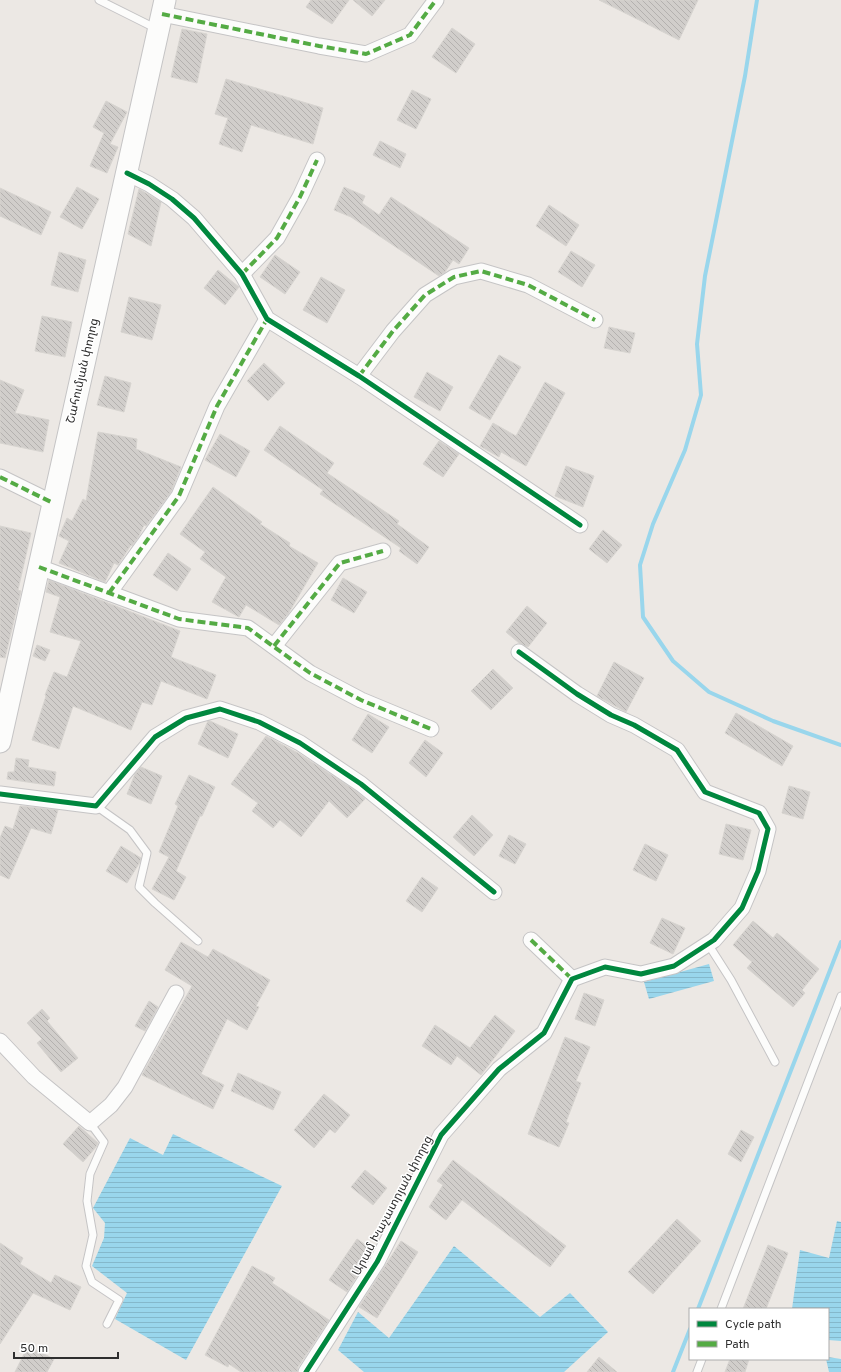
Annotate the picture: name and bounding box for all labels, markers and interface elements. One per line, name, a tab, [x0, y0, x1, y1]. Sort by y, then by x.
street label: Շահումյան փողոց	[63, 317, 103, 425]
street label: Արամ Խաչատրյան փողոց	[349, 1133, 437, 1279]
legend	[689, 1308, 829, 1360]
text: Cycle path	[725, 1317, 782, 1333]
scale bar	[14, 1334, 118, 1360]
text: Path	[725, 1337, 750, 1353]
text: 50 m	[20, 1341, 48, 1357]

